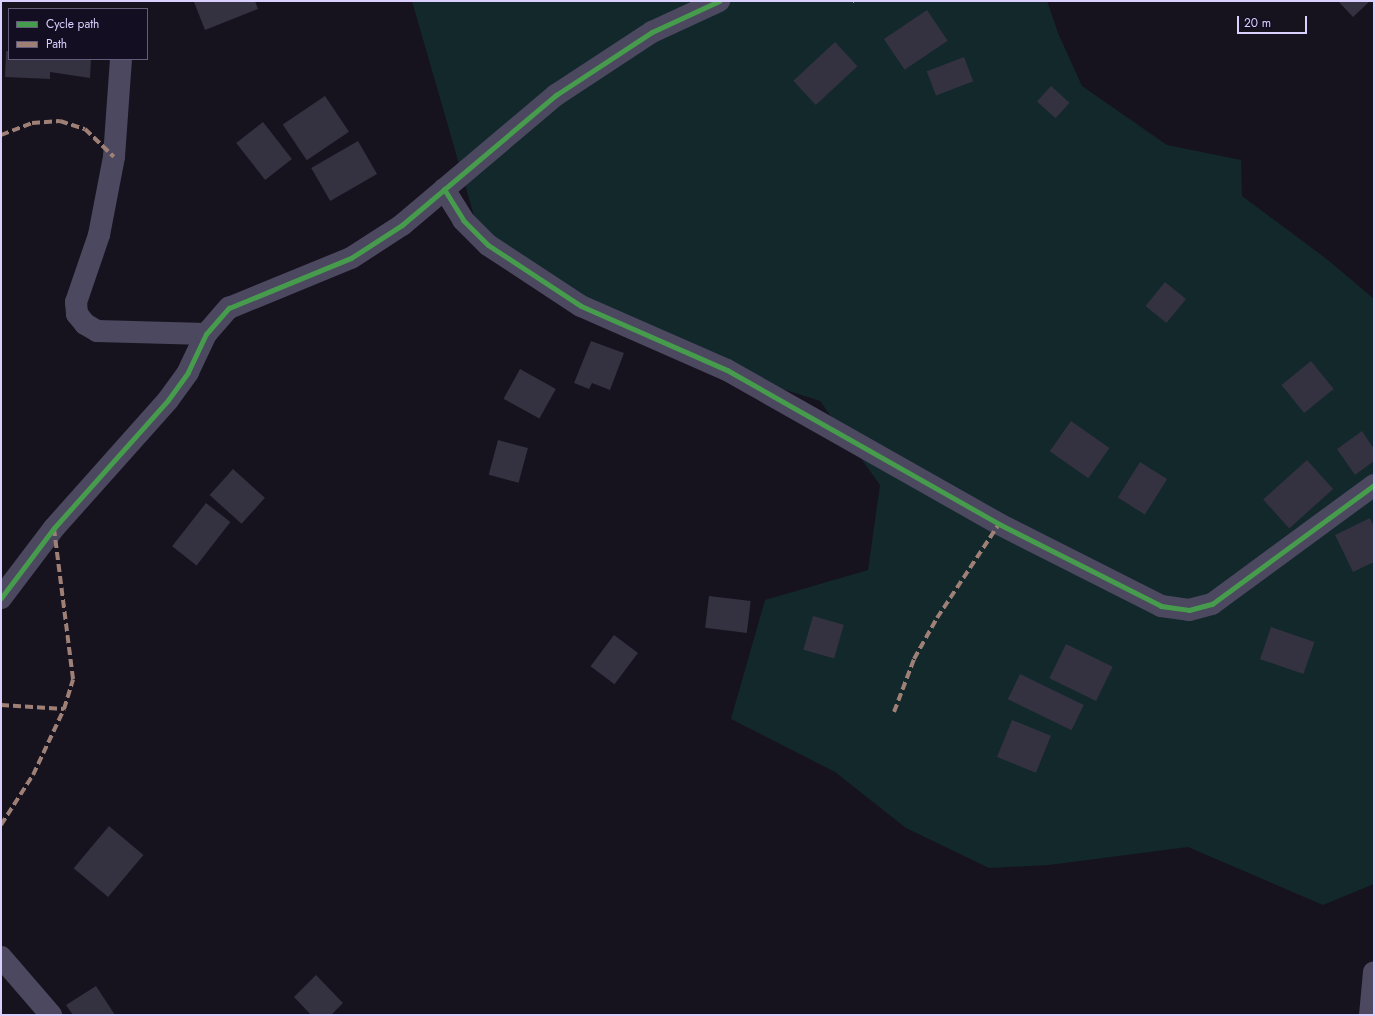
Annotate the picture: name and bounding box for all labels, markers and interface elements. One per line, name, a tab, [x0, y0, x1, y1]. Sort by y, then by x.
legend	[8, 8, 148, 60]
scale bar	[1239, 8, 1309, 34]
text: 20 m	[1244, 14, 1271, 32]
text: Cycle path	[46, 15, 99, 33]
text: Path	[46, 35, 67, 53]

